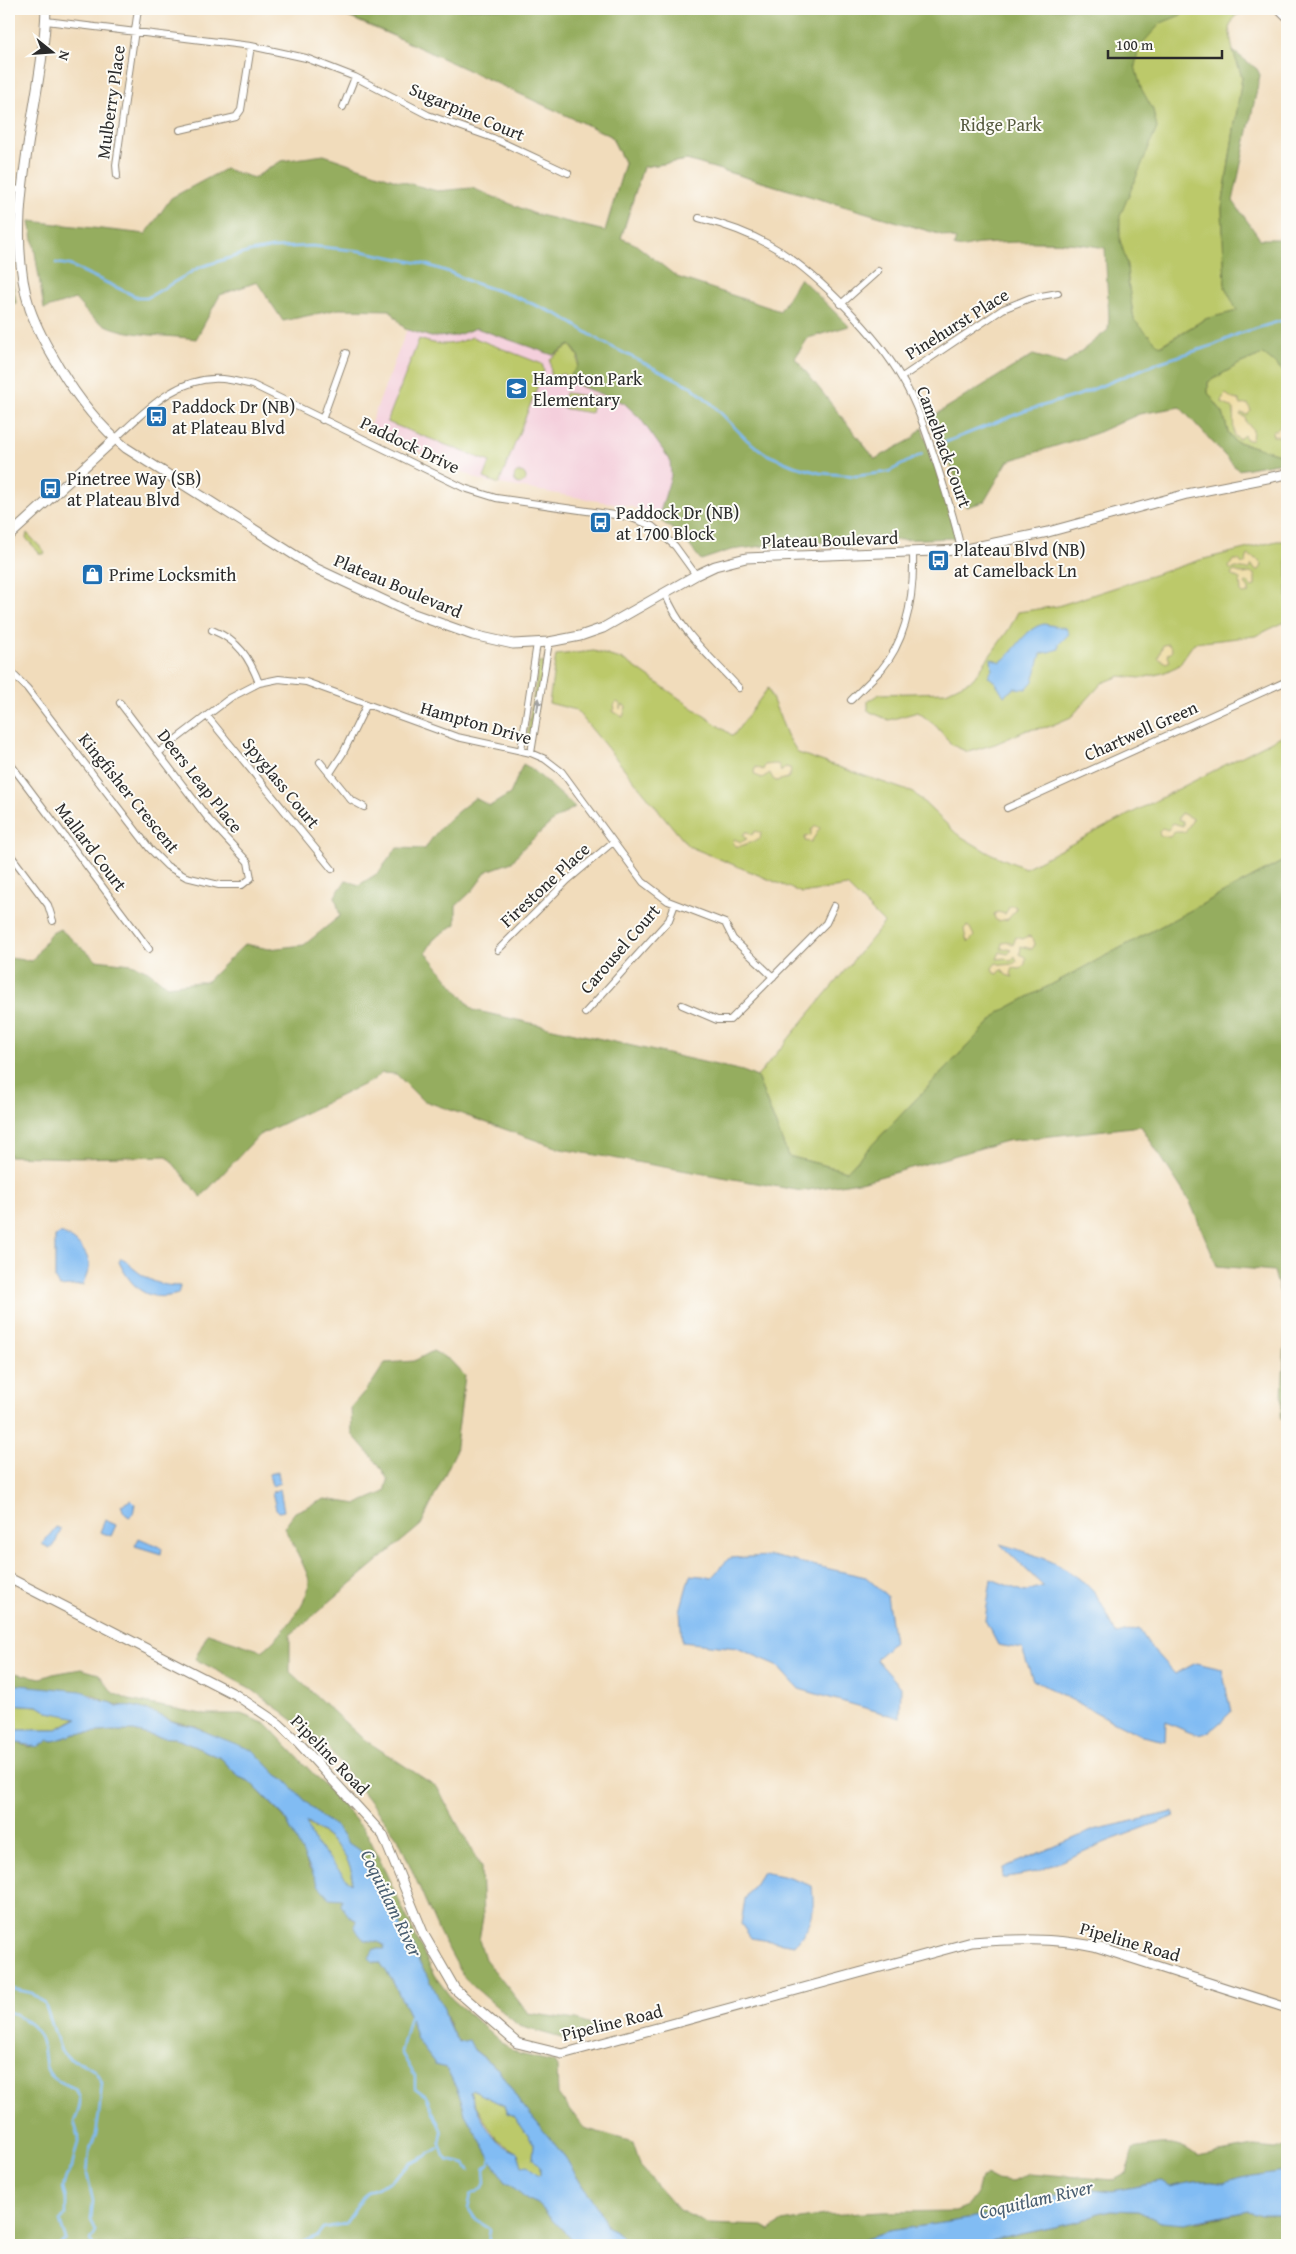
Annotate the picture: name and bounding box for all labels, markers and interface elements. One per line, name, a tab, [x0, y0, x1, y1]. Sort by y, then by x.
north arrow	[28, 28, 78, 78]
scale bar	[1108, 28, 1222, 60]
text: 100 m	[1116, 34, 1154, 55]
street label: Mulberry Place	[89, 43, 132, 161]
text: N	[53, 48, 75, 64]
street label: Sugarpine Court	[405, 75, 530, 148]
park label: Ridge Park	[960, 111, 1042, 138]
street label: Pinehurst Place	[900, 281, 1014, 366]
place label: Hampton Park Elementary	[533, 365, 643, 413]
school or university icon: Hampton Park Elementary	[505, 377, 529, 401]
street label: Camelback Court	[910, 382, 979, 512]
place label: Paddock Dr (NB) at Plateau Blvd	[172, 393, 295, 441]
bus stop icon: Paddock Dr (NB) at Plateau Blvd	[144, 405, 168, 429]
street label: Paddock Drive	[356, 409, 465, 480]
place label: Pinetree Way (SB) at Plateau Blvd	[67, 465, 201, 513]
bus stop icon: Pinetree Way (SB) at Plateau Blvd	[39, 477, 63, 501]
place label: Paddock Dr (NB) at 1700 Block	[616, 499, 739, 547]
bus stop icon: Paddock Dr (NB) at 1700 Block	[588, 511, 612, 535]
street label: Plateau Boulevard	[761, 524, 899, 555]
place label: Plateau Blvd (NB) at Camelback Ln	[954, 536, 1086, 584]
street label: Plateau Boulevard	[330, 546, 467, 625]
bus stop icon: Plateau Blvd (NB) at Camelback Ln	[926, 548, 950, 572]
place label: Prime Locksmith	[109, 561, 236, 588]
shop icon: Prime Locksmith	[81, 563, 105, 587]
street label: Chartwell Green	[1080, 693, 1202, 768]
street label: Hampton Drive	[417, 694, 535, 751]
one-way arrow	[535, 697, 543, 713]
street label: Deers Leap Place	[151, 723, 250, 838]
street label: Kingfisher Crescent	[72, 727, 187, 859]
street label: Spyglass Court	[236, 731, 327, 835]
street label: Mallard Court	[49, 797, 134, 897]
street label: Firestone Place	[494, 836, 596, 933]
street label: Carousel Court	[573, 897, 667, 1000]
street label: Pipeline Road	[285, 1708, 376, 1801]
water label: Coquitlam River	[354, 1845, 430, 1962]
street label: Pipeline Road	[1077, 1914, 1184, 1969]
street label: Pipeline Road	[559, 1997, 666, 2048]
water label: Coquitlam River	[976, 2172, 1097, 2226]

